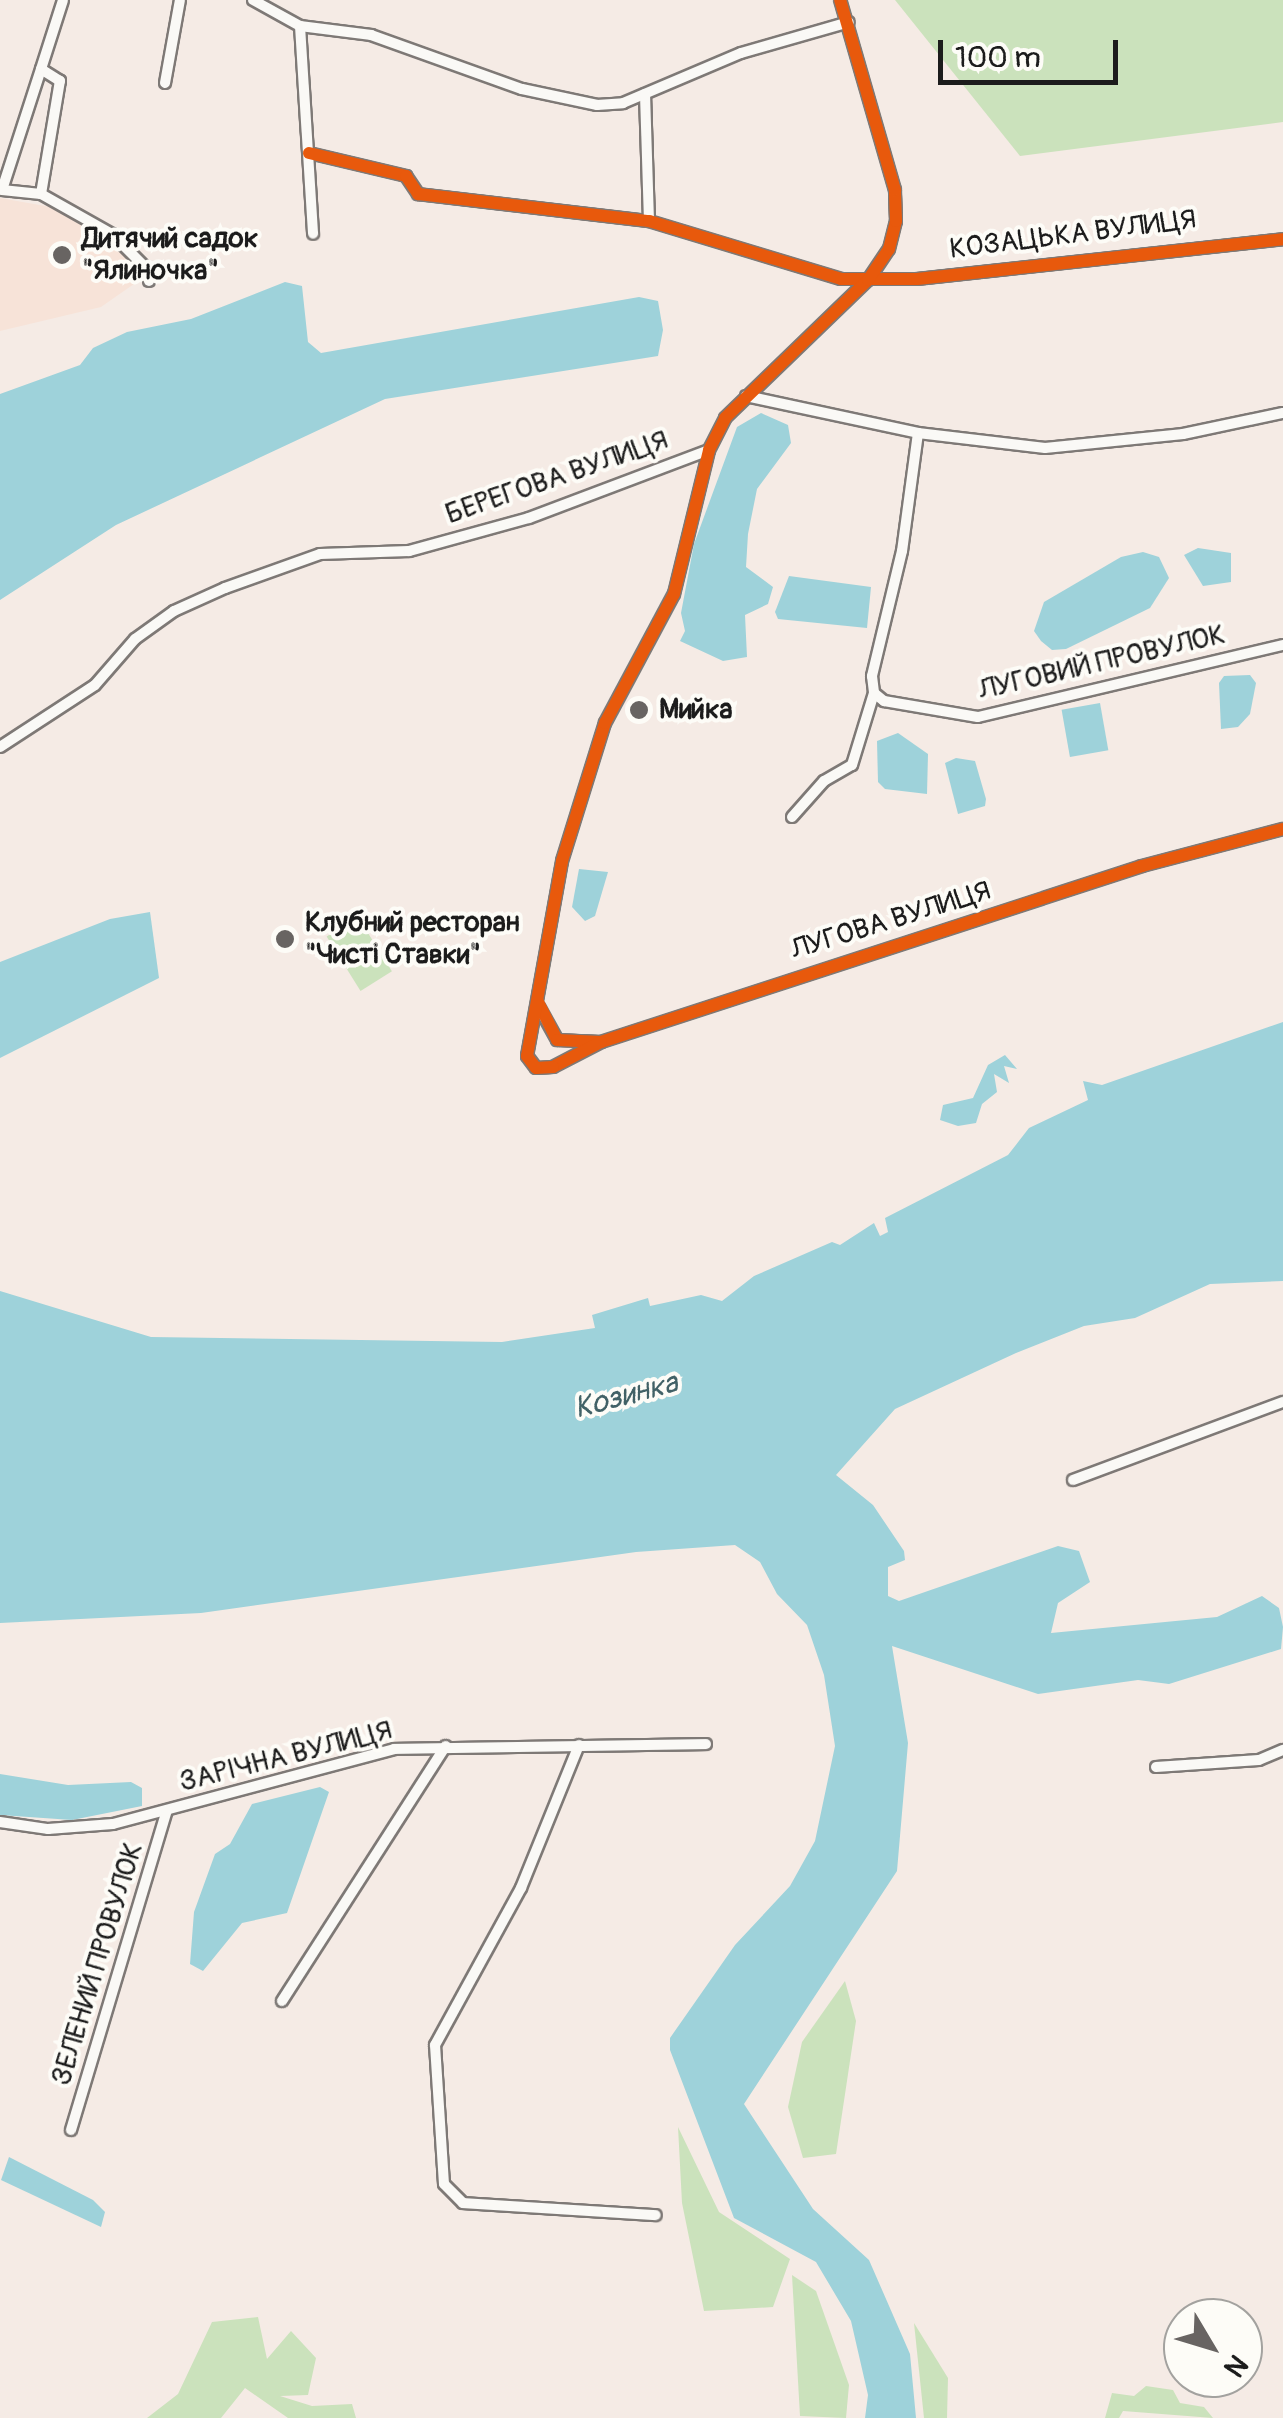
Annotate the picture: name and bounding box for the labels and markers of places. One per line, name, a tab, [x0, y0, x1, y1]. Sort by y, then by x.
place label: Дитячий садок "Ялиночка"	[82, 222, 258, 288]
marker: Дитячий садок "Ялиночка"	[51, 244, 73, 266]
place label: Мийка	[659, 693, 733, 727]
marker: Мийка	[628, 699, 650, 721]
place label: Клубний ресторан "Чисті Ставки"	[305, 906, 520, 972]
marker: Клубний ресторан "Чисті Ставки"	[274, 928, 296, 950]

